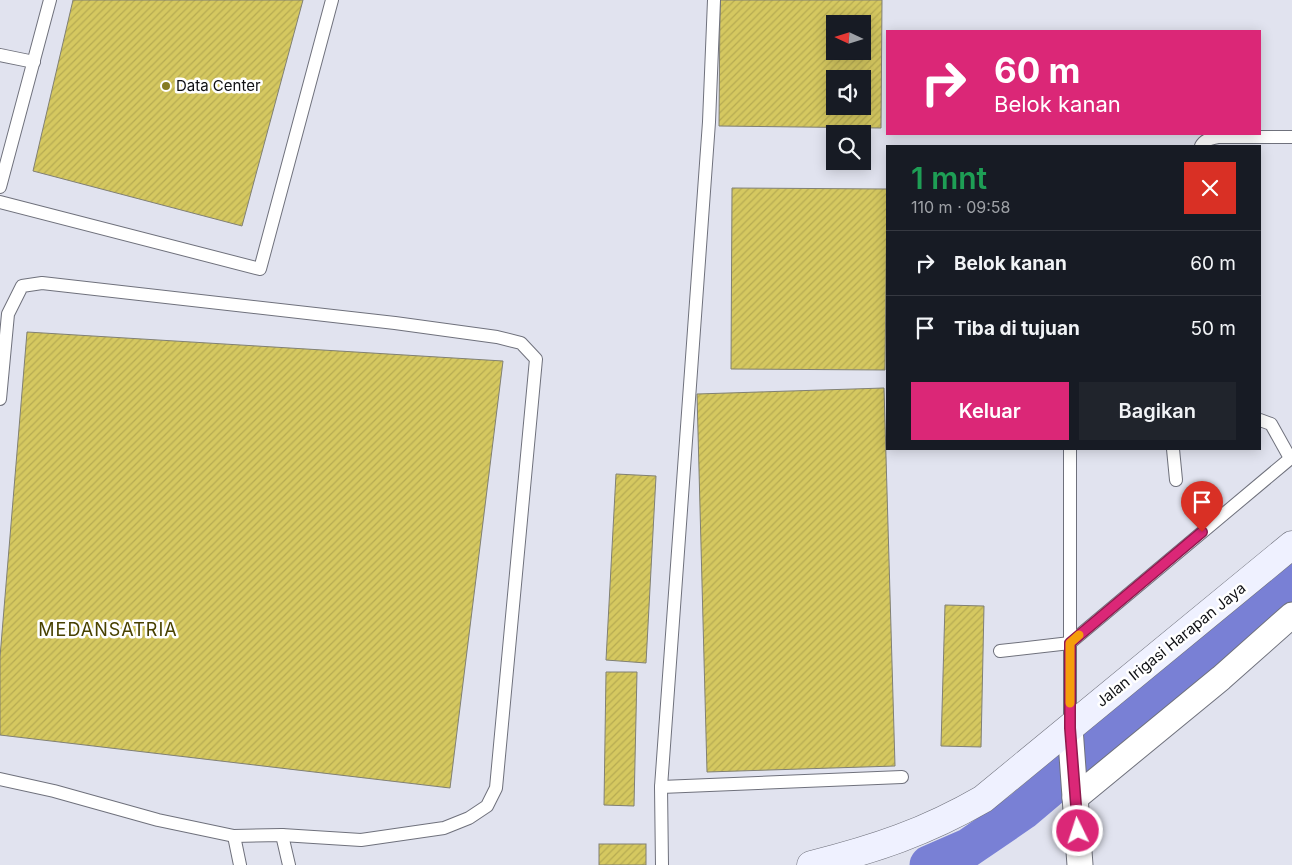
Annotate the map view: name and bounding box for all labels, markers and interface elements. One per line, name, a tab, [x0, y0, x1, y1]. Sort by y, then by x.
north arrow	[826, 15, 871, 60]
map controls	[826, 15, 871, 170]
text: 60 m	[994, 49, 1081, 91]
icon: right	[911, 50, 976, 115]
button: sound	[826, 70, 871, 115]
place label: Data Center	[176, 76, 261, 95]
marker: Data Center	[160, 80, 172, 92]
text: Belok kanan	[994, 91, 1121, 117]
button: search	[826, 125, 871, 170]
text: 1 mnt	[911, 160, 987, 196]
button: close	[1184, 162, 1236, 214]
text: 110 m · 09:58	[911, 197, 1010, 217]
icon: right	[911, 249, 939, 277]
text: Belok kanan	[954, 252, 1067, 275]
text: 60 m	[1190, 252, 1236, 275]
icon: arrive	[911, 314, 939, 342]
text: Tiba di tujuan	[954, 317, 1080, 340]
text: 50 m	[1190, 317, 1236, 340]
button: Keluar	[911, 382, 1069, 440]
button: Bagikan	[1079, 382, 1236, 440]
pin	[1181, 481, 1223, 532]
icon: arrive	[1188, 488, 1216, 516]
street label: Jalan Irigasi Harapan Jaya	[1092, 578, 1249, 711]
district label: MEDANSATRIA	[38, 619, 178, 640]
position arrow	[1051, 804, 1103, 856]

